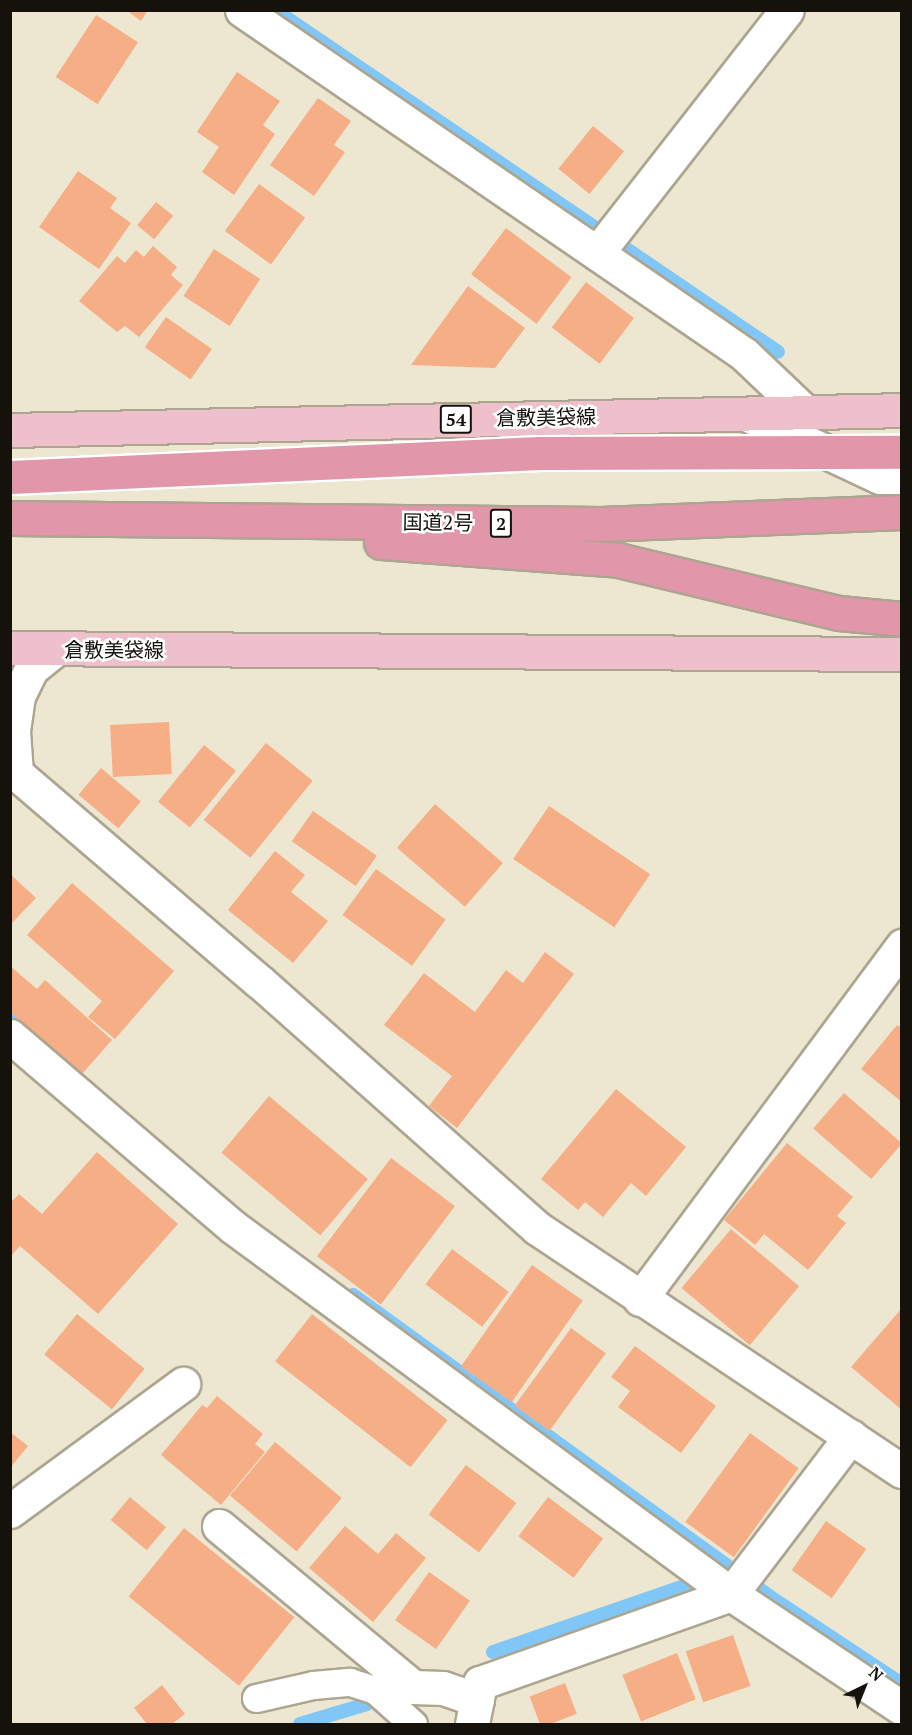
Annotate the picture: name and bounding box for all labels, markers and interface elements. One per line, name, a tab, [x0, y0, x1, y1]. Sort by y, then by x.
road number: 54	[440, 404, 472, 434]
street label: 倉敷美袋線	[496, 404, 596, 430]
road number: 2	[489, 508, 513, 538]
street label: 国道2号	[402, 509, 474, 535]
street label: 倉敷美袋線	[64, 637, 164, 661]
north arrow	[834, 1657, 894, 1717]
text: N	[864, 1662, 888, 1686]

